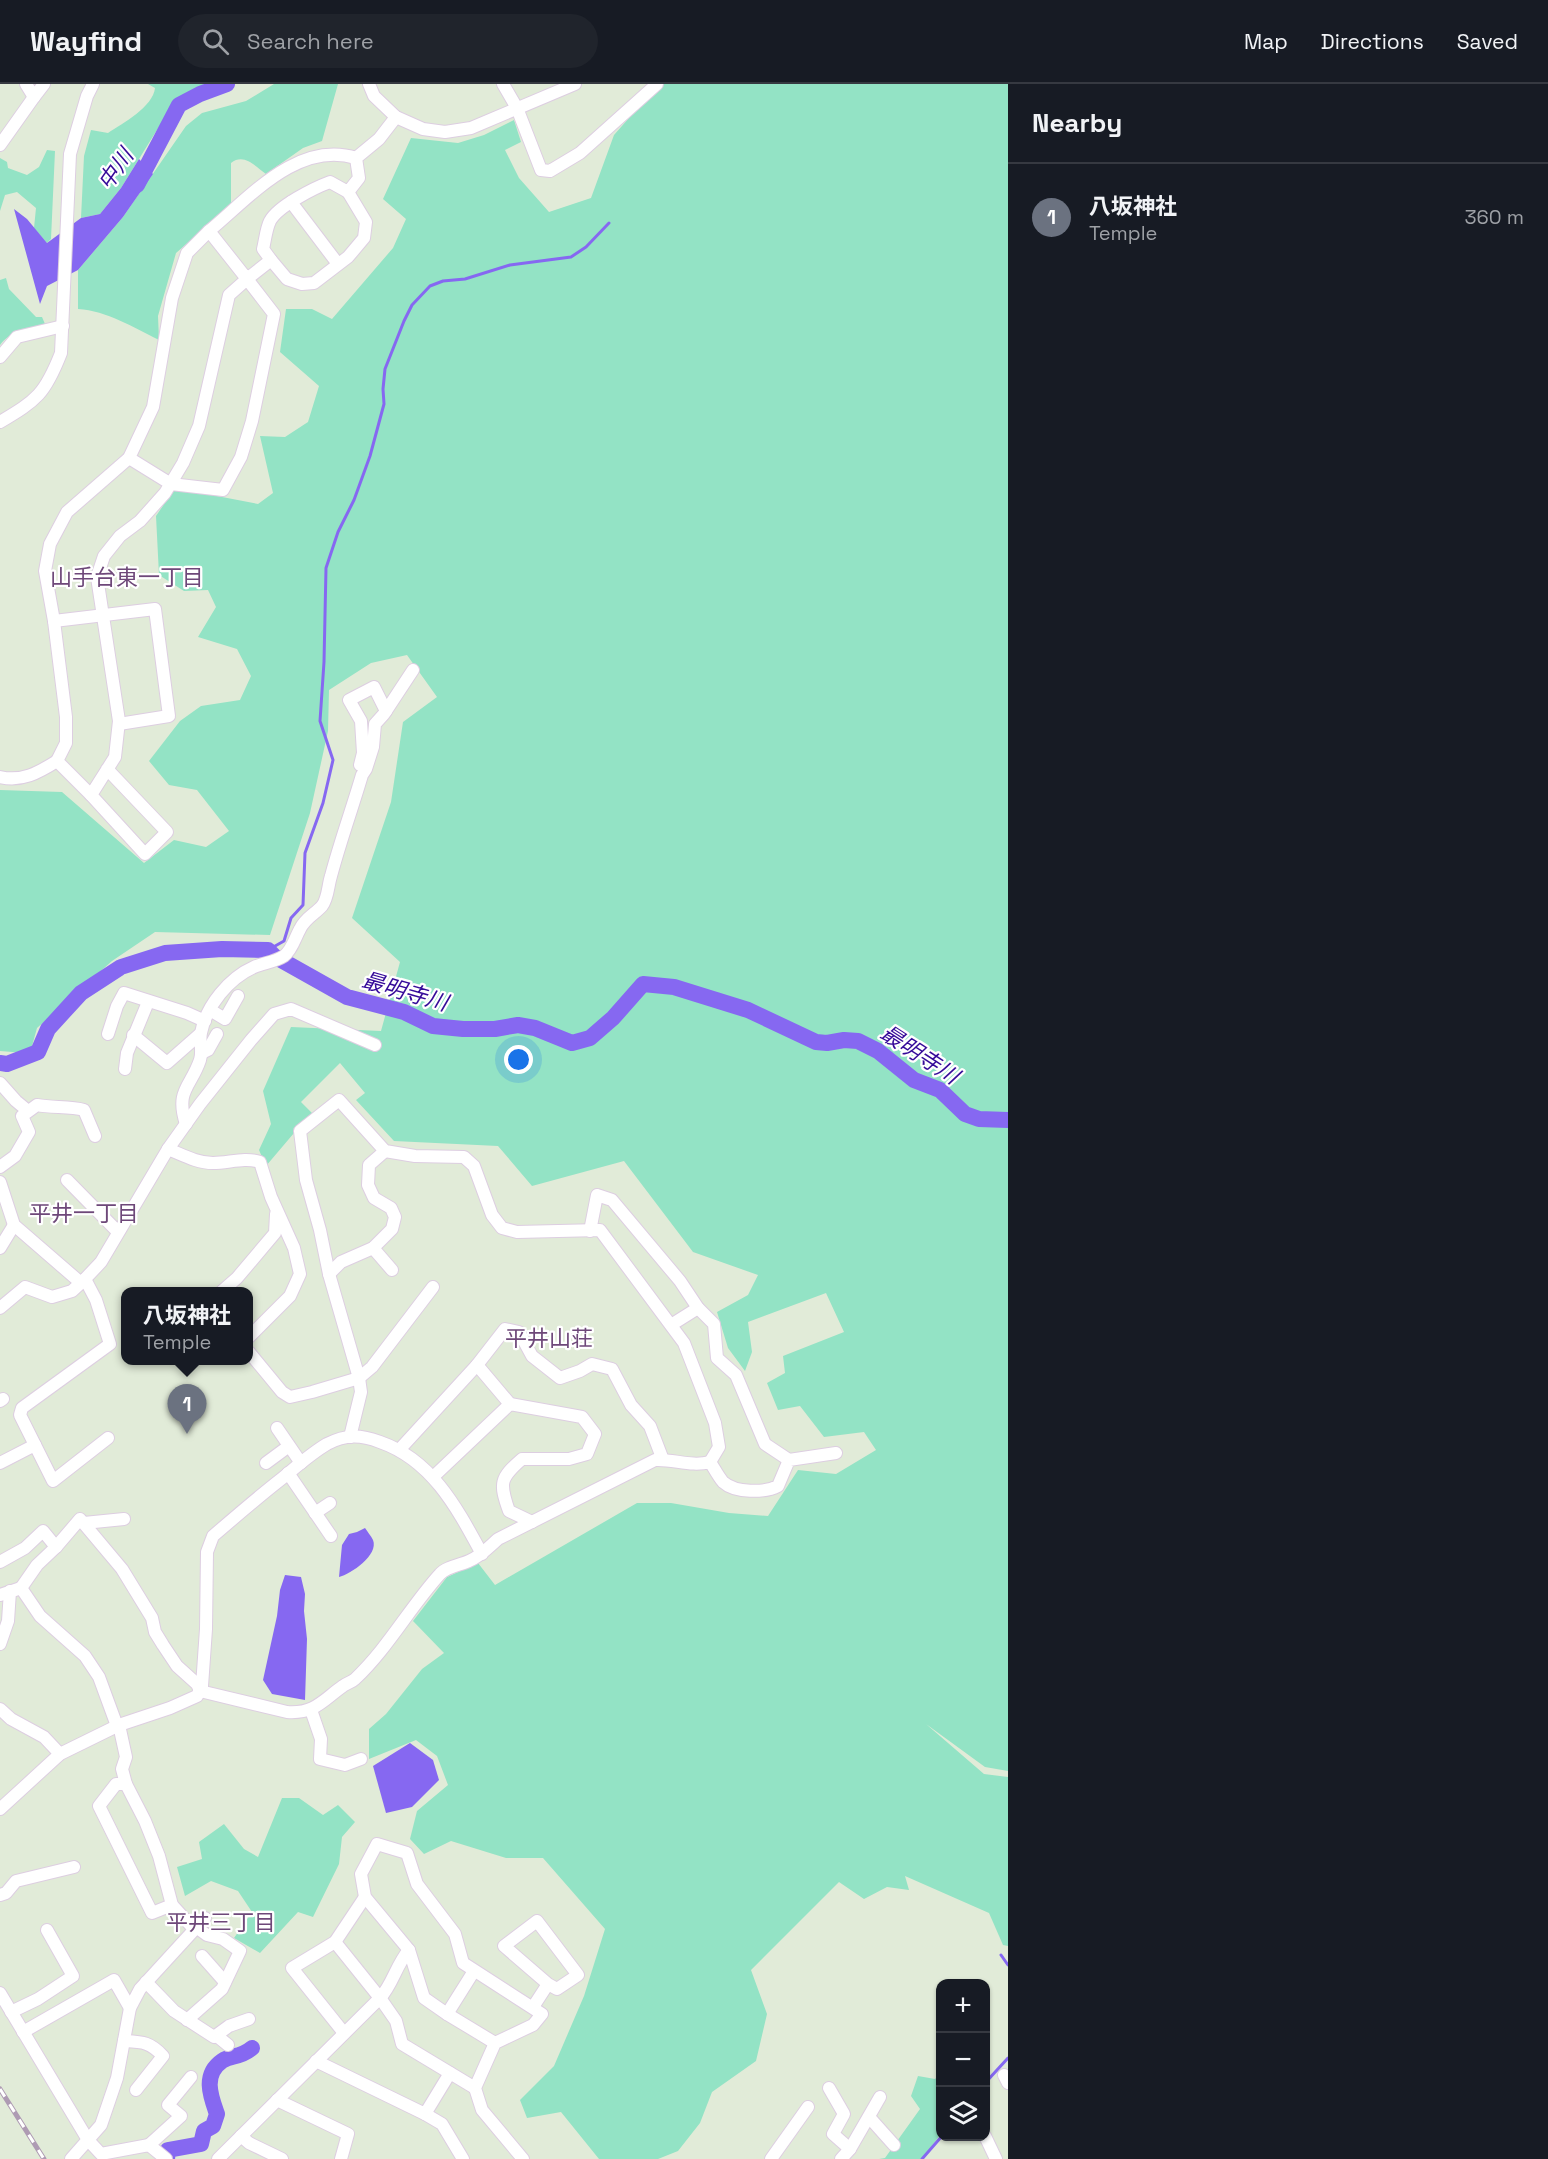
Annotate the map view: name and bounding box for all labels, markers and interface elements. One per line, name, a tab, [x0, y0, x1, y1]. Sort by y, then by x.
search box	[178, 14, 598, 68]
text: Wayfind	[30, 23, 142, 59]
icon: search	[199, 25, 232, 58]
text: Search here	[247, 27, 374, 55]
text: Map	[1244, 28, 1288, 55]
text: Directions	[1321, 28, 1424, 55]
text: Saved	[1457, 28, 1518, 55]
text: Nearby	[1032, 106, 1122, 140]
water label: 中川	[91, 141, 140, 195]
text: 八坂神社	[1089, 192, 1177, 220]
text: 1	[1047, 204, 1056, 230]
text: 360 m	[1465, 204, 1524, 230]
text: Temple	[1089, 220, 1157, 246]
district label: 山手台東一丁目	[50, 563, 204, 591]
water label: 最明寺川	[359, 965, 453, 1017]
water label: 最明寺川	[875, 1018, 966, 1091]
your location	[504, 1045, 533, 1074]
district label: 平井一丁目	[29, 1199, 139, 1227]
popup	[121, 1287, 253, 1365]
text: 八坂神社	[143, 1301, 231, 1329]
district label: 平井山荘	[505, 1324, 593, 1352]
text: Temple	[143, 1329, 211, 1355]
pin: 1	[168, 1384, 207, 1434]
district label: 平井三丁目	[166, 1908, 276, 1936]
map controls	[936, 1979, 990, 2141]
button: +	[936, 1979, 990, 2033]
button: −	[936, 2033, 990, 2087]
button: layers	[936, 2087, 990, 2141]

